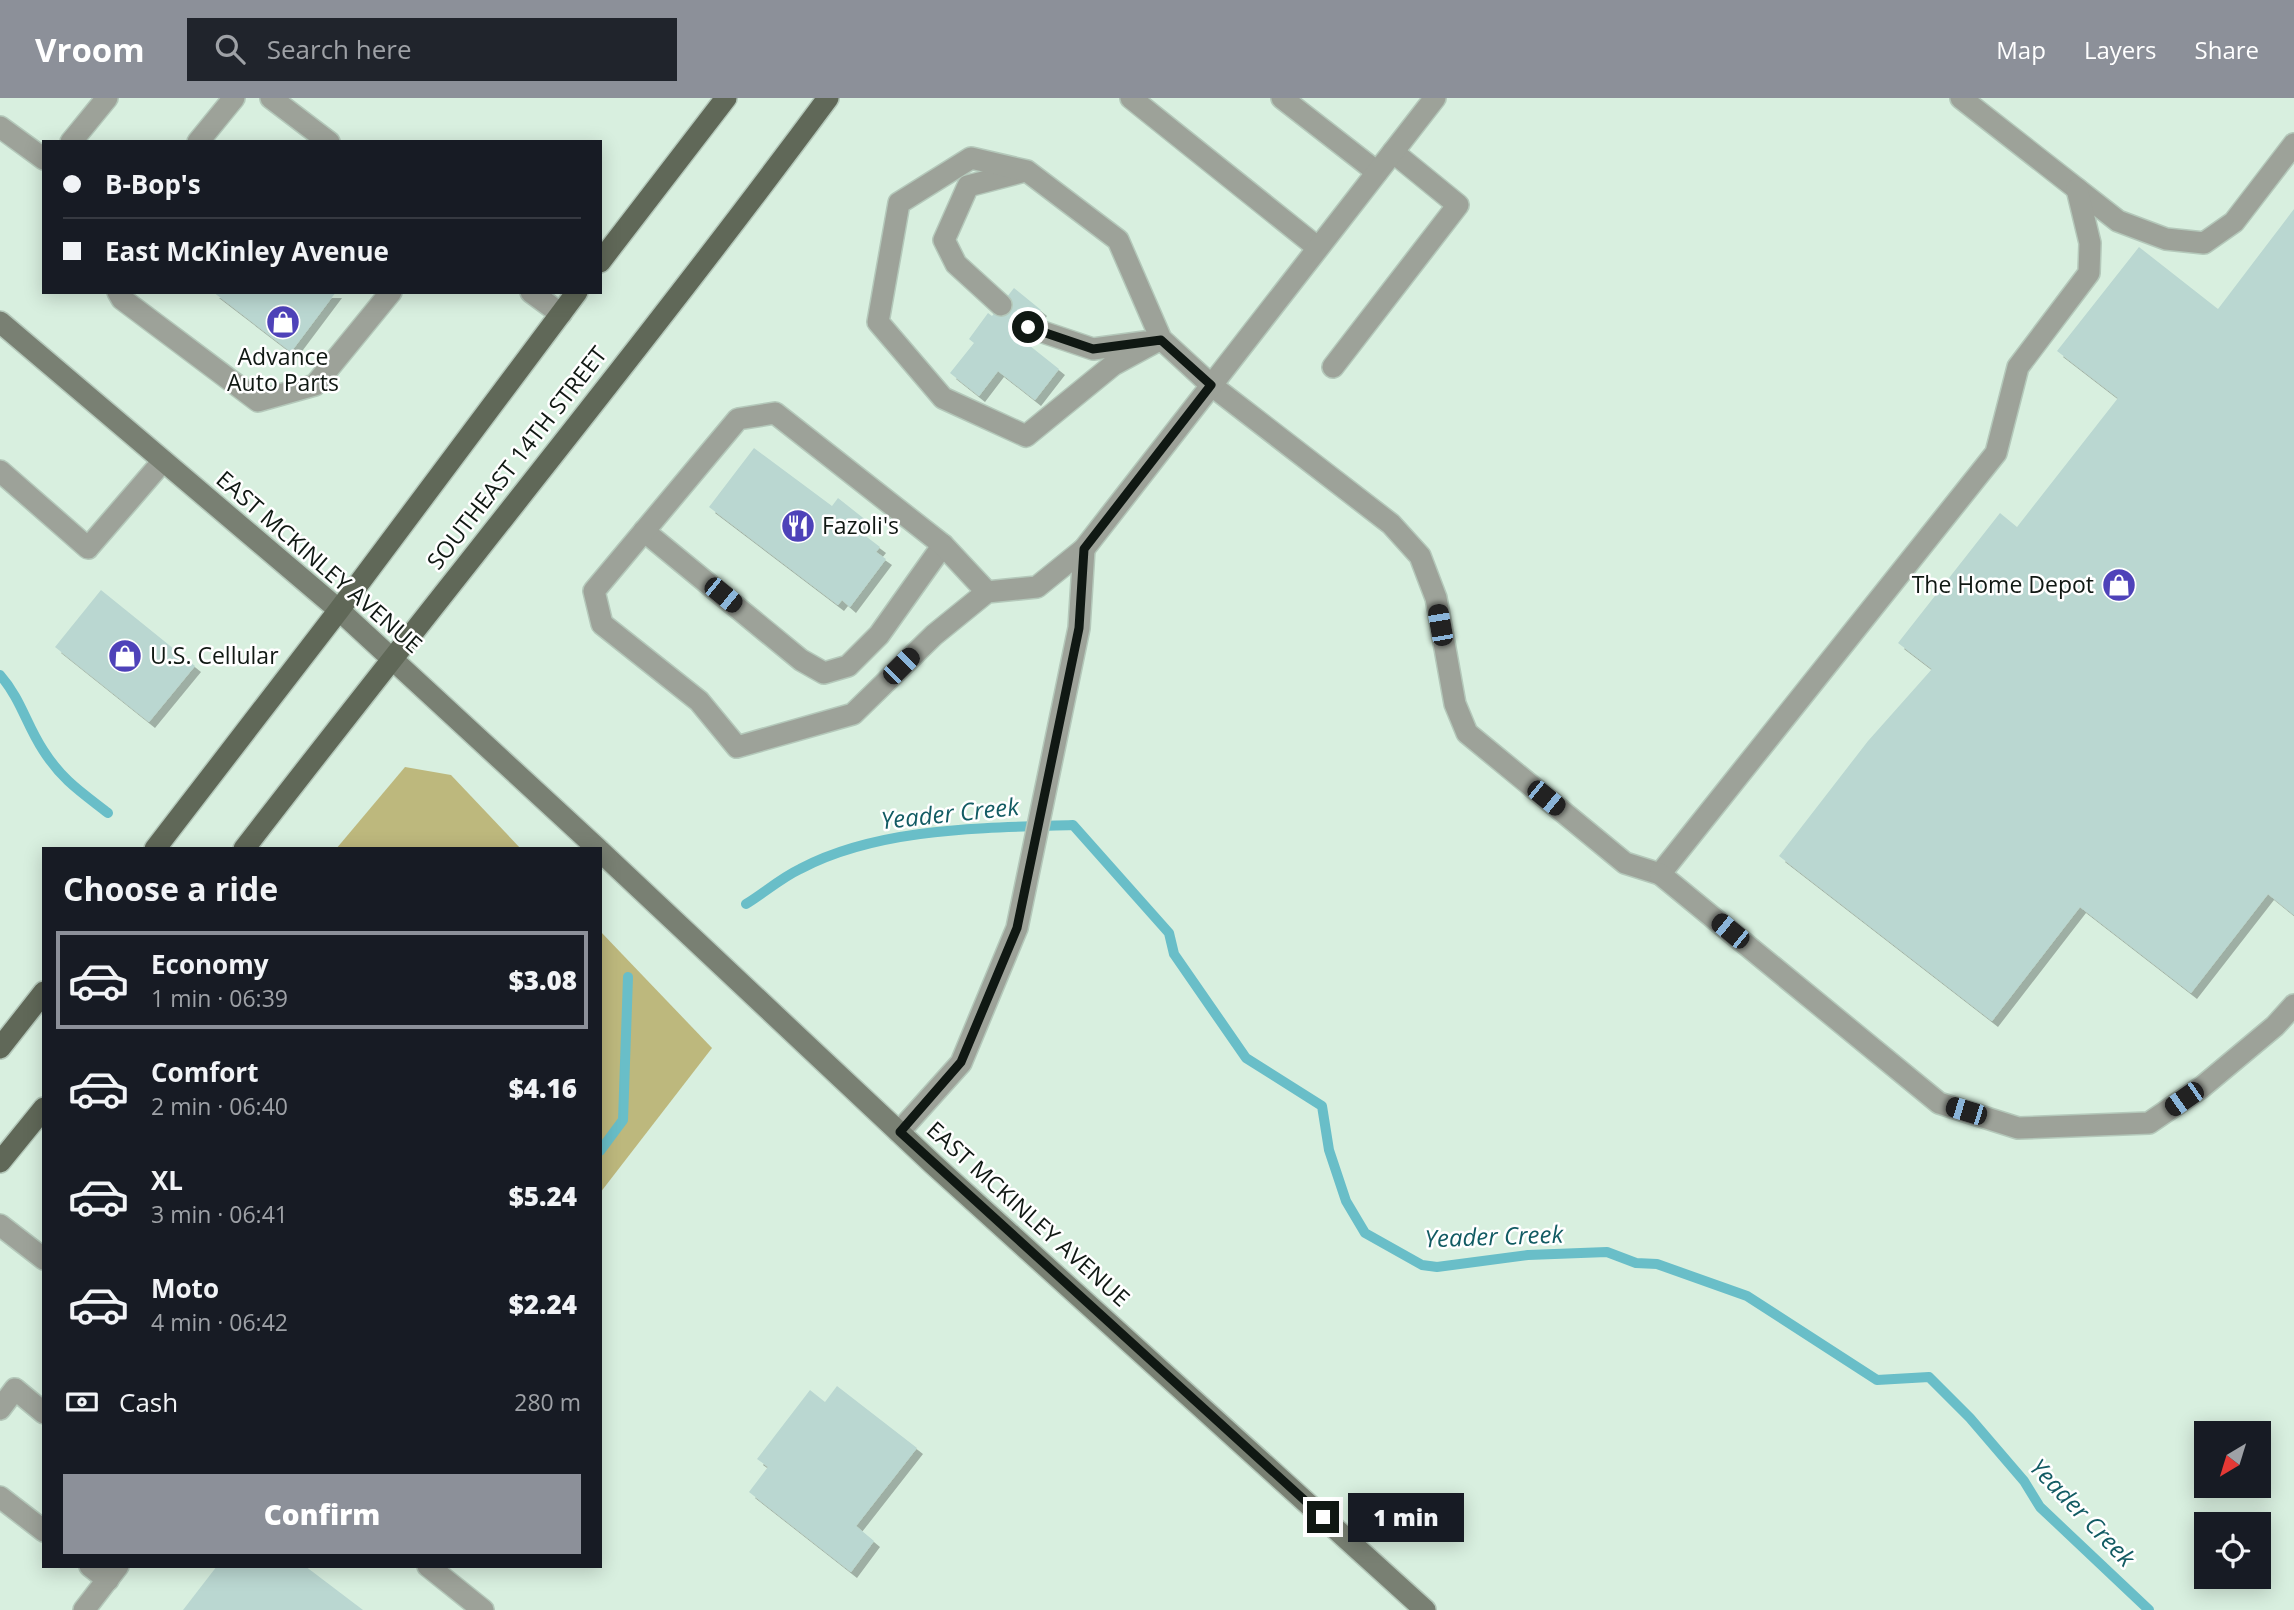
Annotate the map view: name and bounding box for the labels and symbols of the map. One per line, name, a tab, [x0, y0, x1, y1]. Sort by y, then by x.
shop icon: Advance Auto Parts	[264, 303, 302, 341]
route start	[1012, 311, 1044, 343]
street label: SOUTHEAST 14TH STREET	[419, 339, 614, 576]
place label: Advance Auto Parts	[227, 340, 339, 398]
street label: EAST MCKINLEY AVENUE	[210, 463, 429, 660]
restaurant icon: Fazoli's	[779, 507, 817, 545]
place label: Fazoli's	[822, 509, 899, 541]
shop icon: The Home Depot	[2100, 566, 2138, 604]
place label: The Home Depot	[1912, 568, 2094, 600]
car	[701, 574, 746, 616]
car	[1427, 602, 1454, 648]
shop icon: U.S. Cellular	[106, 637, 144, 675]
place label: U.S. Cellular	[150, 639, 279, 671]
car	[879, 644, 924, 688]
car	[1524, 777, 1569, 819]
water label: Yeader Creek	[879, 789, 1022, 836]
car	[1708, 910, 1753, 952]
car	[2161, 1078, 2208, 1120]
car	[1943, 1095, 1990, 1127]
street label: EAST MCKINLEY AVENUE	[920, 1113, 1137, 1313]
water label: Yeader Creek	[1424, 1217, 1565, 1254]
north arrow	[2194, 1421, 2272, 1498]
water label: Yeader Creek	[2023, 1451, 2144, 1574]
callout: 1 min	[1348, 1492, 1463, 1542]
route end	[1307, 1501, 1339, 1533]

